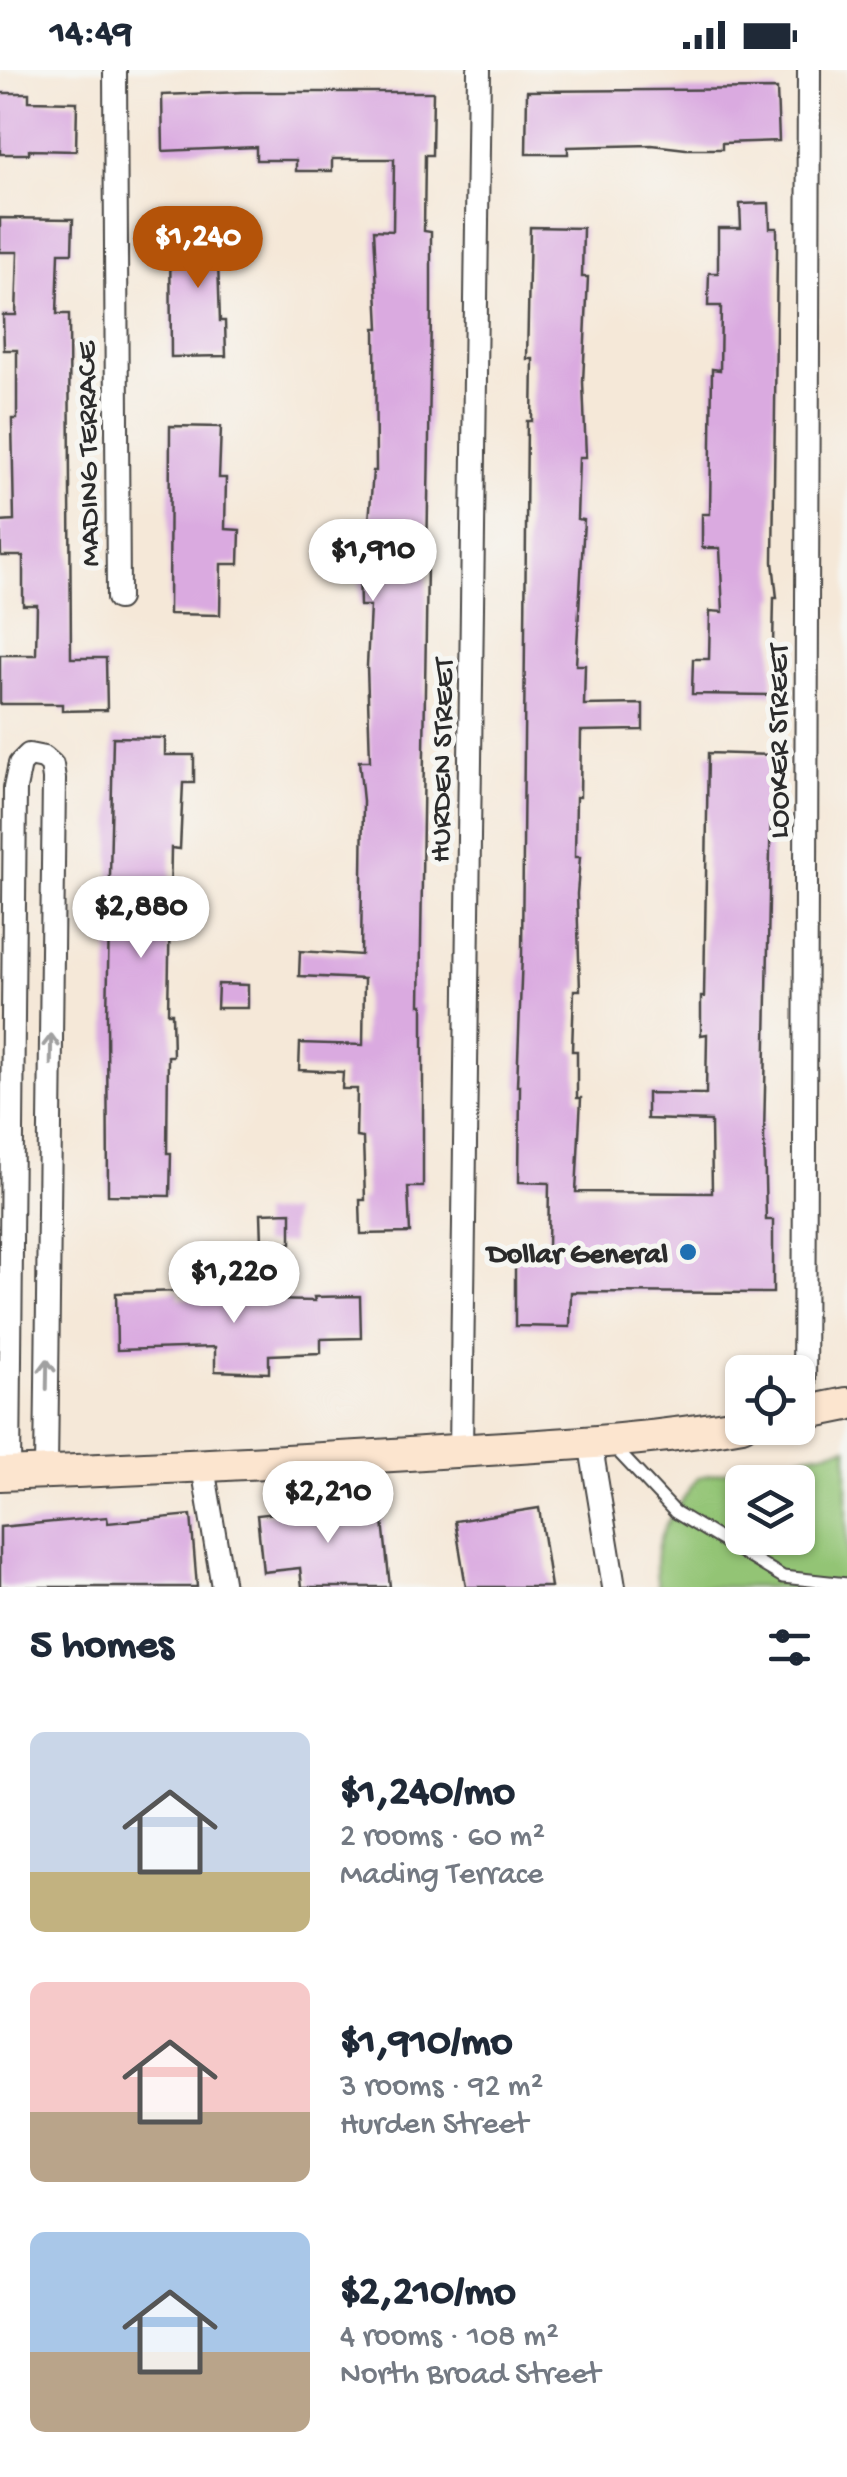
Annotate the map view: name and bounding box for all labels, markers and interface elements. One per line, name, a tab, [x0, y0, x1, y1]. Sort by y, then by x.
text: 14:49	[50, 13, 132, 57]
pin: $1,240	[117, 206, 279, 291]
text: $1,240	[155, 219, 241, 257]
street label: MADING TERRACE	[71, 340, 110, 567]
pin: $1,910	[292, 519, 454, 604]
text: $1,910	[331, 532, 415, 570]
street label: LOOKER STREET	[764, 642, 799, 839]
street label: HURDEN STREET	[425, 656, 464, 863]
pin: $2,880	[60, 876, 222, 961]
text: $2,880	[94, 889, 188, 927]
one-way arrow	[42, 1034, 60, 1066]
place label: Dollar General	[484, 1239, 668, 1274]
pin: $1,220	[153, 1241, 315, 1326]
marker: Dollar General	[677, 1241, 699, 1263]
text: $1,220	[191, 1254, 277, 1292]
map controls	[725, 1355, 815, 1555]
button: locate	[725, 1355, 815, 1445]
one-way arrow	[38, 1359, 56, 1392]
pin: $2,210	[247, 1461, 409, 1546]
button: layers	[725, 1465, 815, 1555]
text: $2,210	[285, 1474, 371, 1512]
icon: filters	[762, 1620, 817, 1675]
text: 5 homes	[30, 1623, 173, 1672]
text: $1,240/mo	[340, 1770, 515, 1819]
icon: home	[110, 1772, 230, 1892]
text: 2 rooms · 60 m²	[340, 1819, 545, 1857]
text: Mading Terrace	[340, 1857, 543, 1895]
text: $1,910/mo	[340, 2020, 513, 2069]
icon: home	[110, 2022, 230, 2142]
text: 3 rooms · 92 m²	[340, 2069, 543, 2107]
text: Hurden Street	[340, 2107, 528, 2145]
text: $2,210/mo	[340, 2270, 516, 2319]
icon: home	[110, 2272, 230, 2392]
text: 4 rooms · 108 m²	[340, 2319, 559, 2357]
text: North Broad Street	[340, 2357, 600, 2395]

